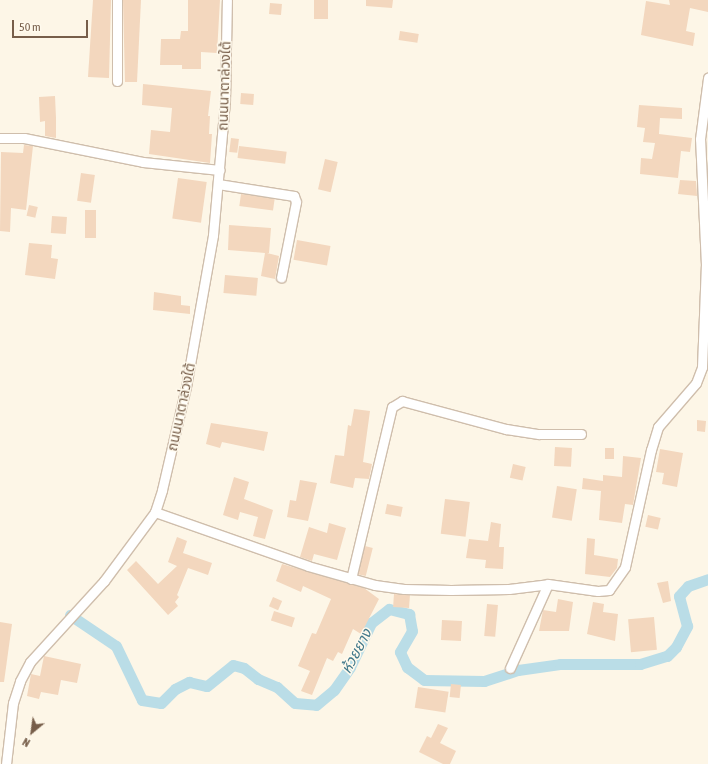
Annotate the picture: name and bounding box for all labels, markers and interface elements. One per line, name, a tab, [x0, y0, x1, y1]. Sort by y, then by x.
scale bar	[14, 12, 90, 38]
text: 50 m	[19, 20, 41, 34]
street label: ถนนนาตาล่วงใต้	[214, 41, 234, 131]
street label: ถนนนาตาล่วงใต้	[163, 361, 199, 453]
water label: ห้วยยาง	[337, 626, 375, 676]
north arrow	[12, 712, 52, 752]
text: N	[20, 736, 32, 749]

